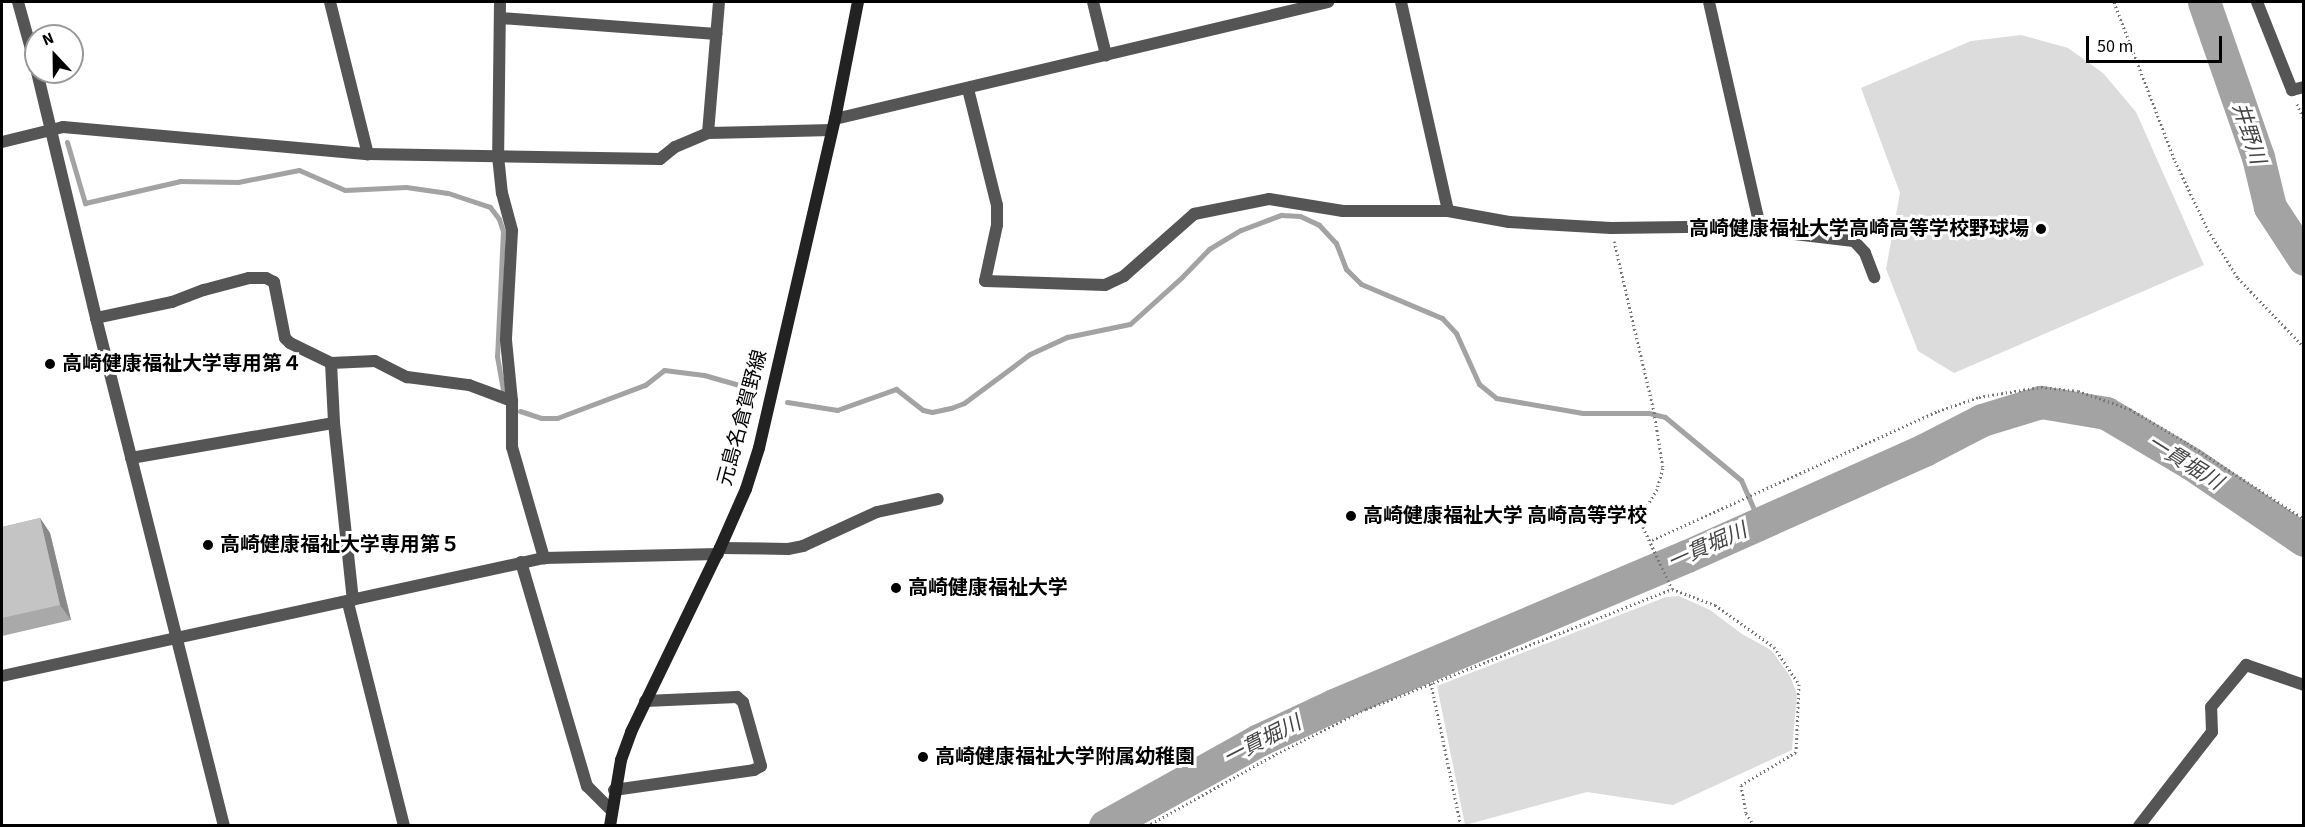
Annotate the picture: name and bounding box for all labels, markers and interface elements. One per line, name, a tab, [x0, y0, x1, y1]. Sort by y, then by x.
north arrow	[24, 24, 84, 84]
scale bar	[2089, 24, 2226, 62]
text: N	[39, 27, 57, 51]
text: 50 m	[2097, 34, 2133, 59]
water label: 井野川	[2227, 99, 2271, 167]
place label: 高崎健康福祉大学高崎高等学校野球場	[1689, 217, 2029, 241]
marker: 高崎健康福祉大学高崎高等学校野球場	[2034, 222, 2048, 236]
street label: 元島名倉賀野線	[713, 347, 773, 489]
place label: 高崎健康福祉大学専用第４	[62, 352, 302, 376]
marker: 高崎健康福祉大学専用第４	[43, 357, 57, 371]
water label: 一貫堀川	[2143, 429, 2227, 495]
place label: 高崎健康福祉大学 高崎高等学校	[1363, 504, 1647, 528]
marker: 高崎健康福祉大学 高崎高等学校	[1344, 509, 1358, 523]
water label: 一貫堀川	[1664, 517, 1750, 575]
place label: 高崎健康福祉大学専用第５	[220, 533, 460, 557]
marker: 高崎健康福祉大学専用第５	[201, 538, 215, 552]
place label: 高崎健康福祉大学	[908, 576, 1068, 600]
marker: 高崎健康福祉大学	[889, 581, 903, 595]
water label: 一貫堀川	[1219, 710, 1305, 770]
place label: 高崎健康福祉大学附属幼稚園	[935, 745, 1195, 769]
marker: 高崎健康福祉大学附属幼稚園	[916, 750, 930, 764]

